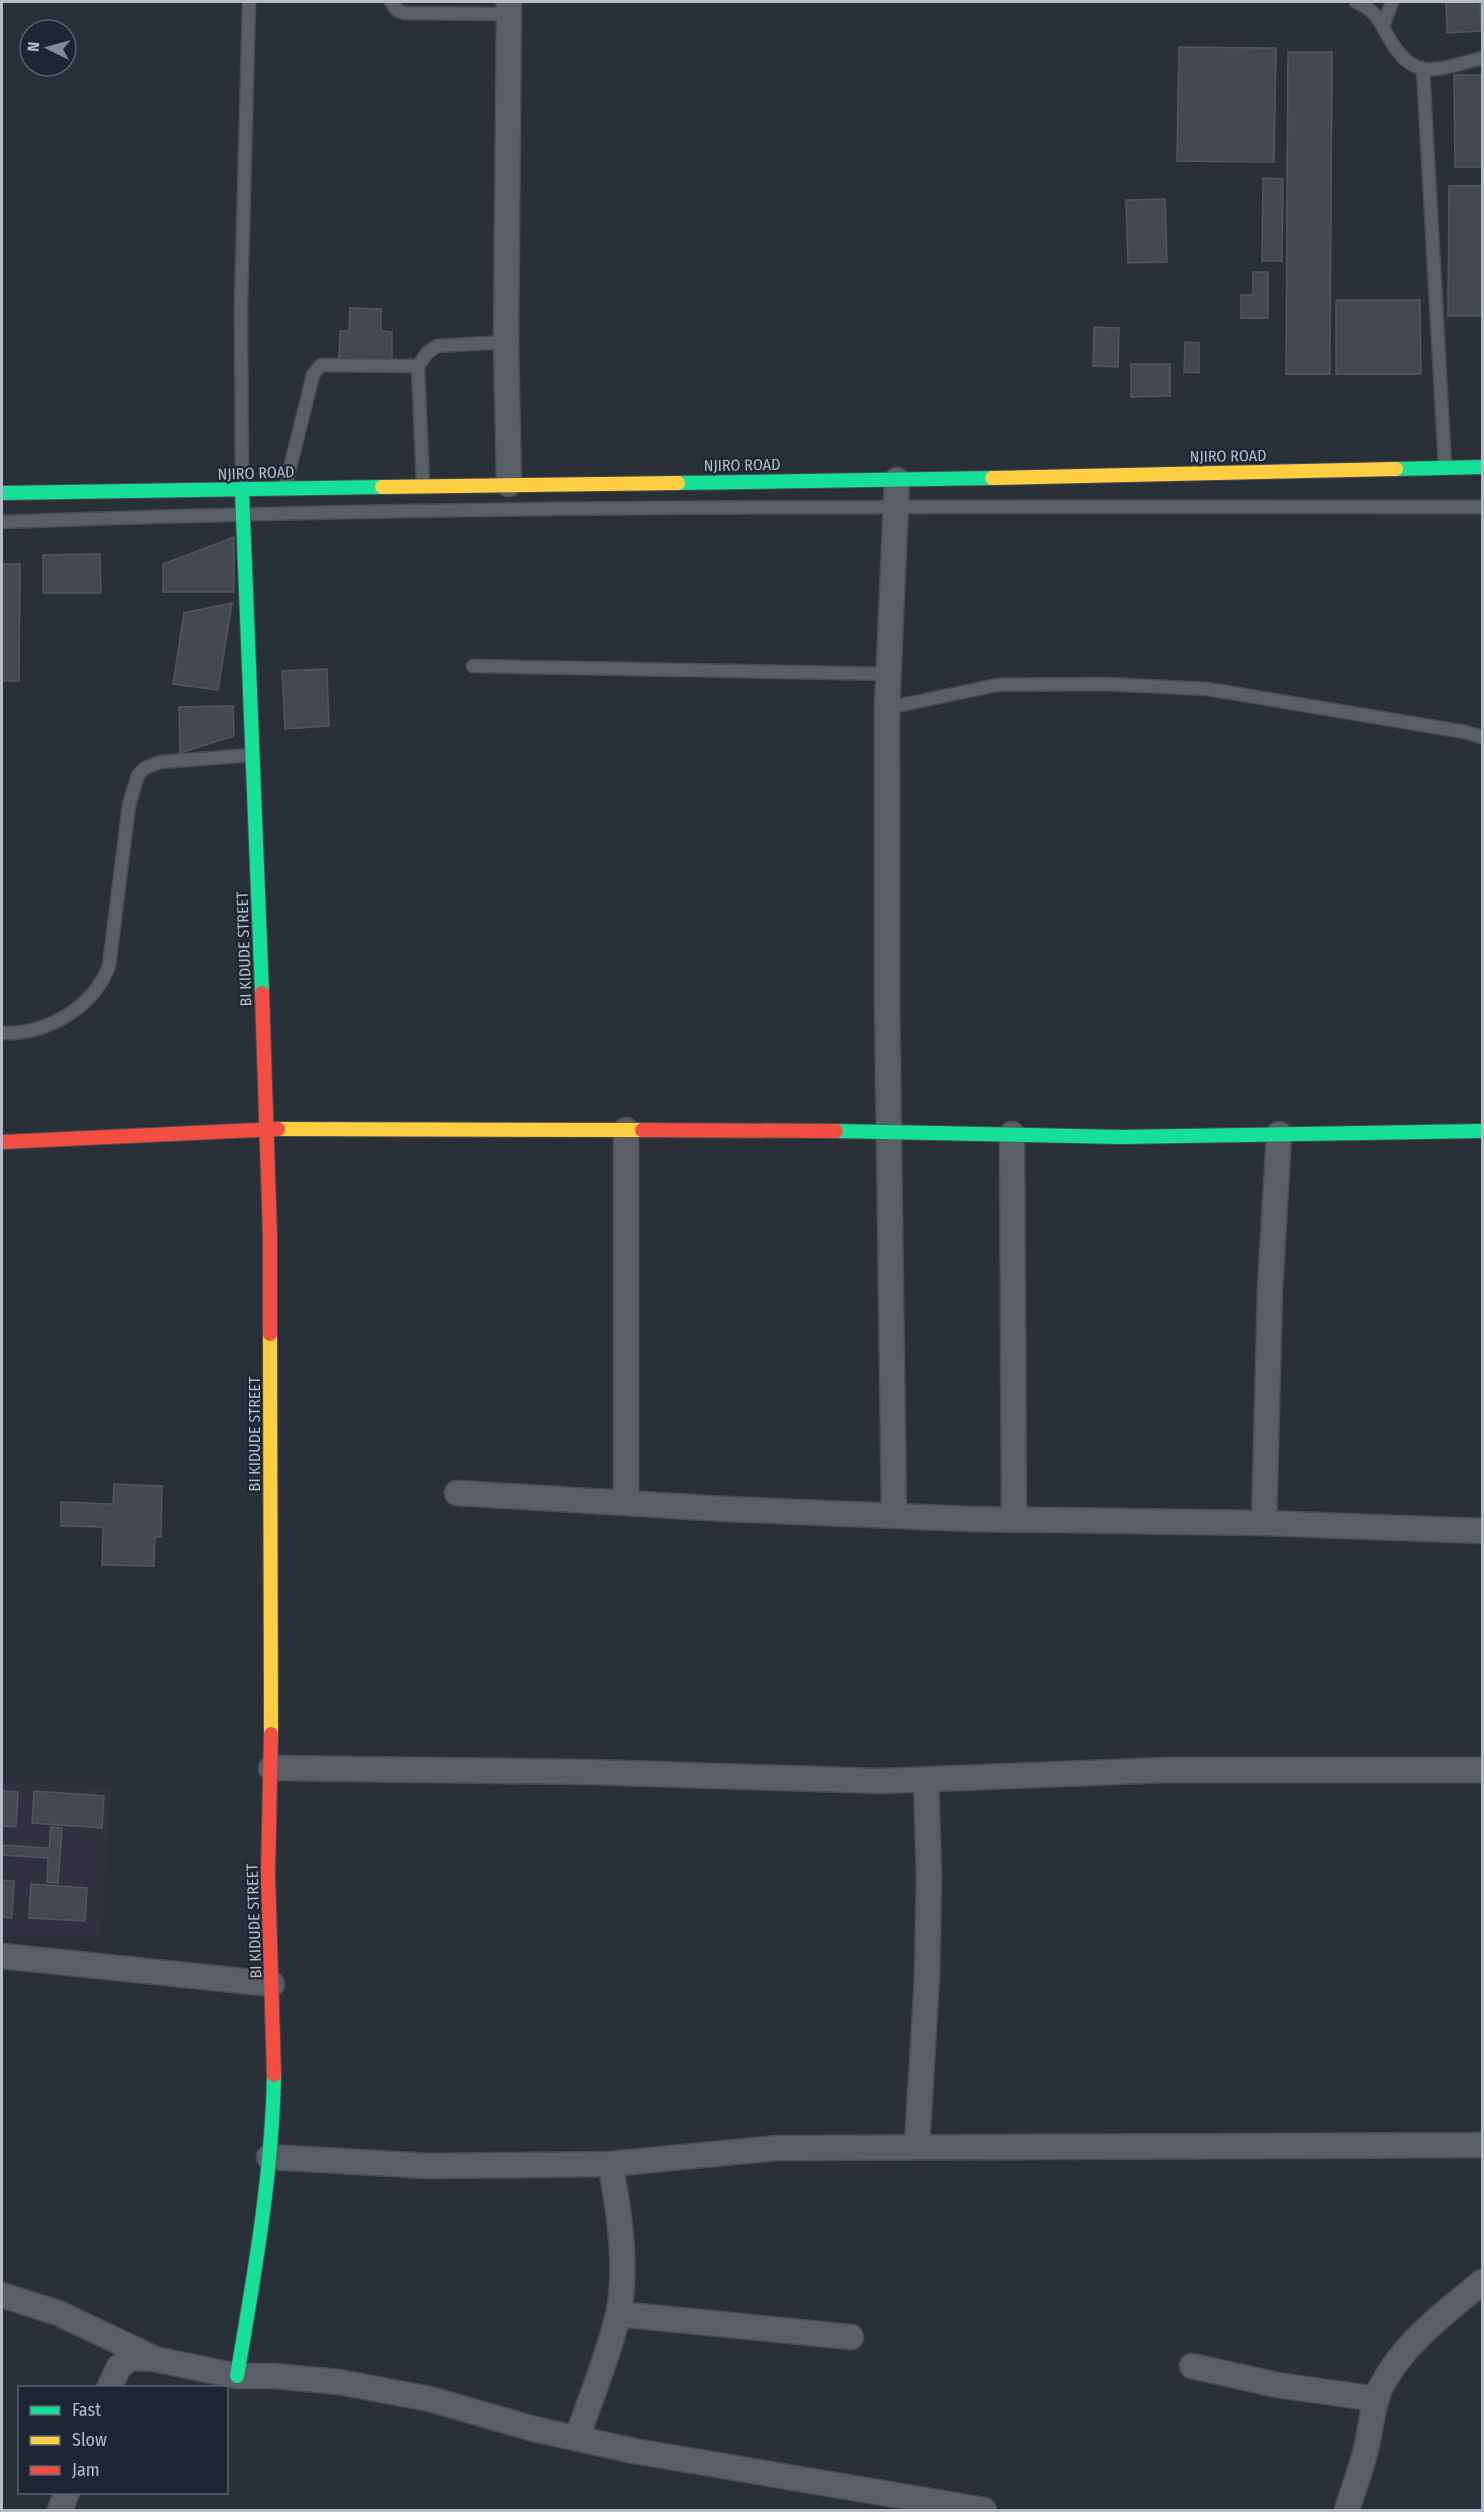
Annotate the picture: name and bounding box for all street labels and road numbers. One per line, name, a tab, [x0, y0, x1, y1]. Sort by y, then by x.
street label: NJIRO ROAD	[1189, 446, 1267, 466]
street label: NJIRO ROAD	[703, 455, 781, 475]
street label: NJIRO ROAD	[217, 462, 295, 484]
street label: BI KIDUDE STREET	[232, 891, 255, 1007]
street label: BI KIDUDE STREET	[245, 1376, 264, 1491]
street label: BI KIDUDE STREET	[242, 1863, 265, 1979]

